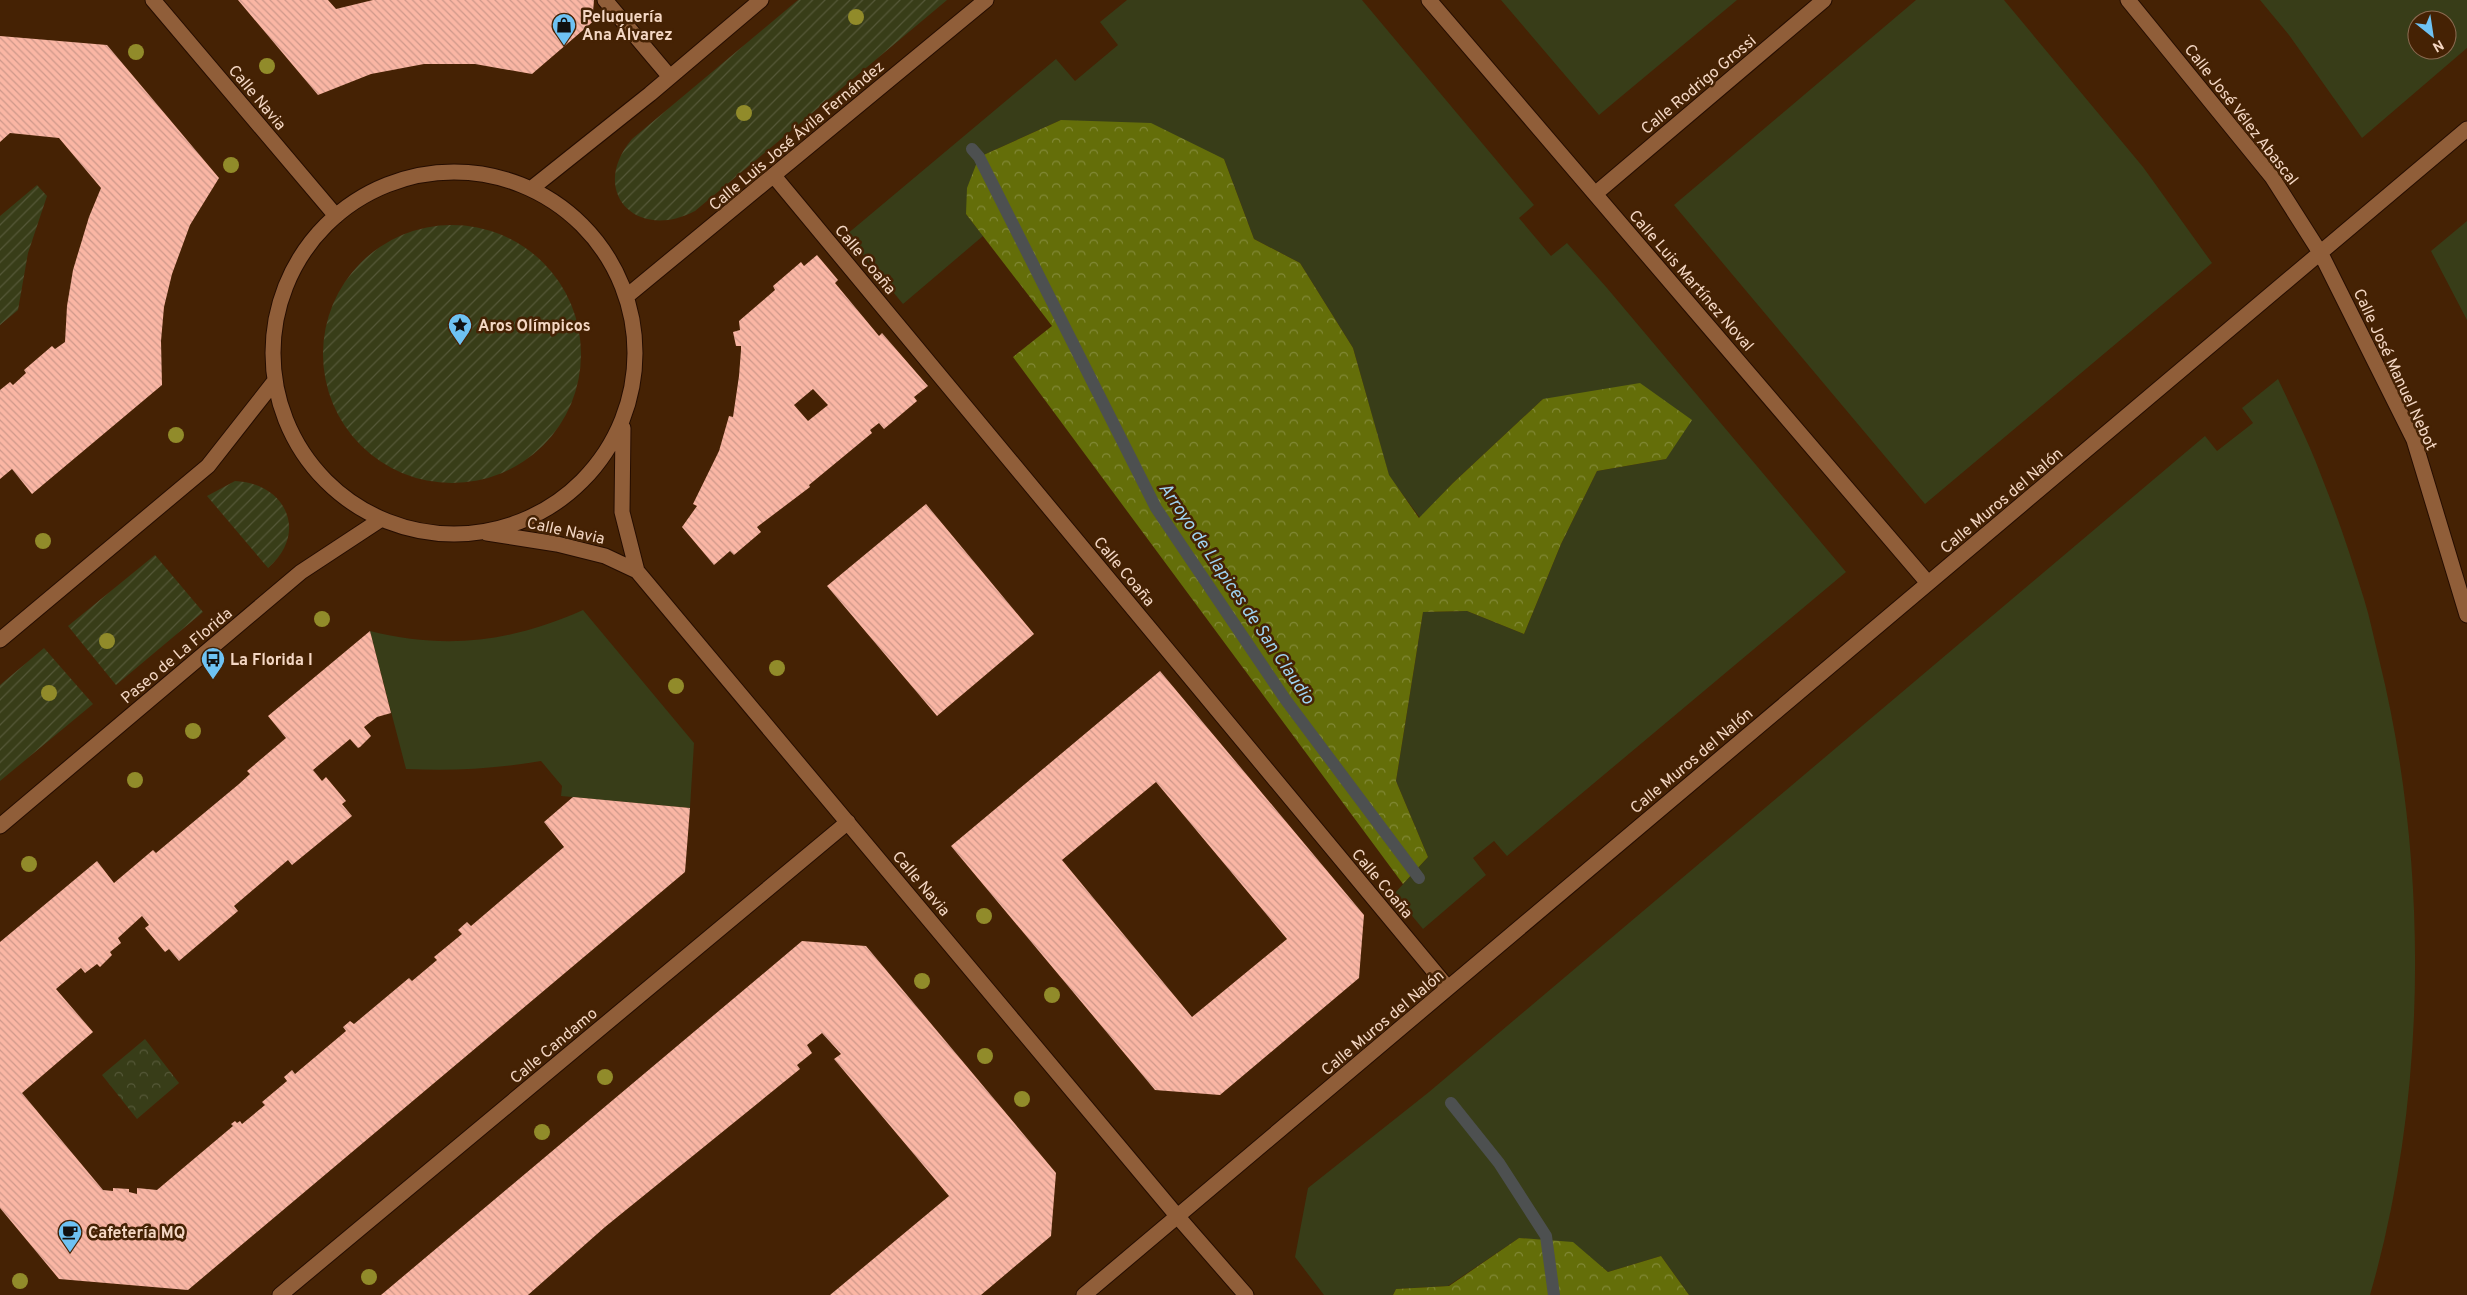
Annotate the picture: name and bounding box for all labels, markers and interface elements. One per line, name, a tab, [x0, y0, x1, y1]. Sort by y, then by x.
place label: Peluquería Ana Álvarez	[582, 8, 673, 46]
north arrow	[2407, 10, 2457, 60]
shop icon: Peluquería Ana Álvarez	[551, 12, 577, 46]
street label: Calle Rodrigo Grossi	[1638, 31, 1761, 140]
text: N	[2429, 35, 2446, 55]
street label: Calle José Vélez Abascal	[2179, 41, 2302, 190]
street label: Calle Luis José Ávila Fernández	[704, 56, 889, 216]
street label: Calle Navia	[223, 61, 290, 135]
street label: Calle Luis Martínez Noval	[1624, 207, 1757, 356]
street label: Calle Coaña	[829, 221, 899, 299]
street label: Calle José Manuel Nebot	[2348, 286, 2441, 454]
place icon: Aros Olímpicos	[447, 312, 473, 346]
place label: Aros Olímpicos	[478, 317, 591, 337]
street label: Calle Muros del Nalón	[1937, 444, 2068, 559]
water label: Arroyo de Llapices de San Claudio	[1153, 478, 1319, 710]
street label: Calle Navia	[525, 514, 607, 550]
street label: Calle Coaña	[1088, 533, 1158, 611]
street label: Paseo de La Florida	[118, 604, 237, 709]
bus stop icon: La Florida I	[200, 646, 226, 680]
place label: La Florida I	[230, 651, 313, 671]
street label: Calle Muros del Nalón	[1627, 704, 1758, 819]
street label: Calle Coaña	[1346, 845, 1416, 923]
street label: Calle Navia	[887, 847, 954, 921]
street label: Calle Muros del Nalón	[1318, 966, 1449, 1081]
street label: Calle Candamo	[506, 1004, 602, 1089]
cafe icon: Cafetería MQ	[57, 1219, 83, 1253]
place label: Cafetería MQ	[88, 1224, 185, 1244]

